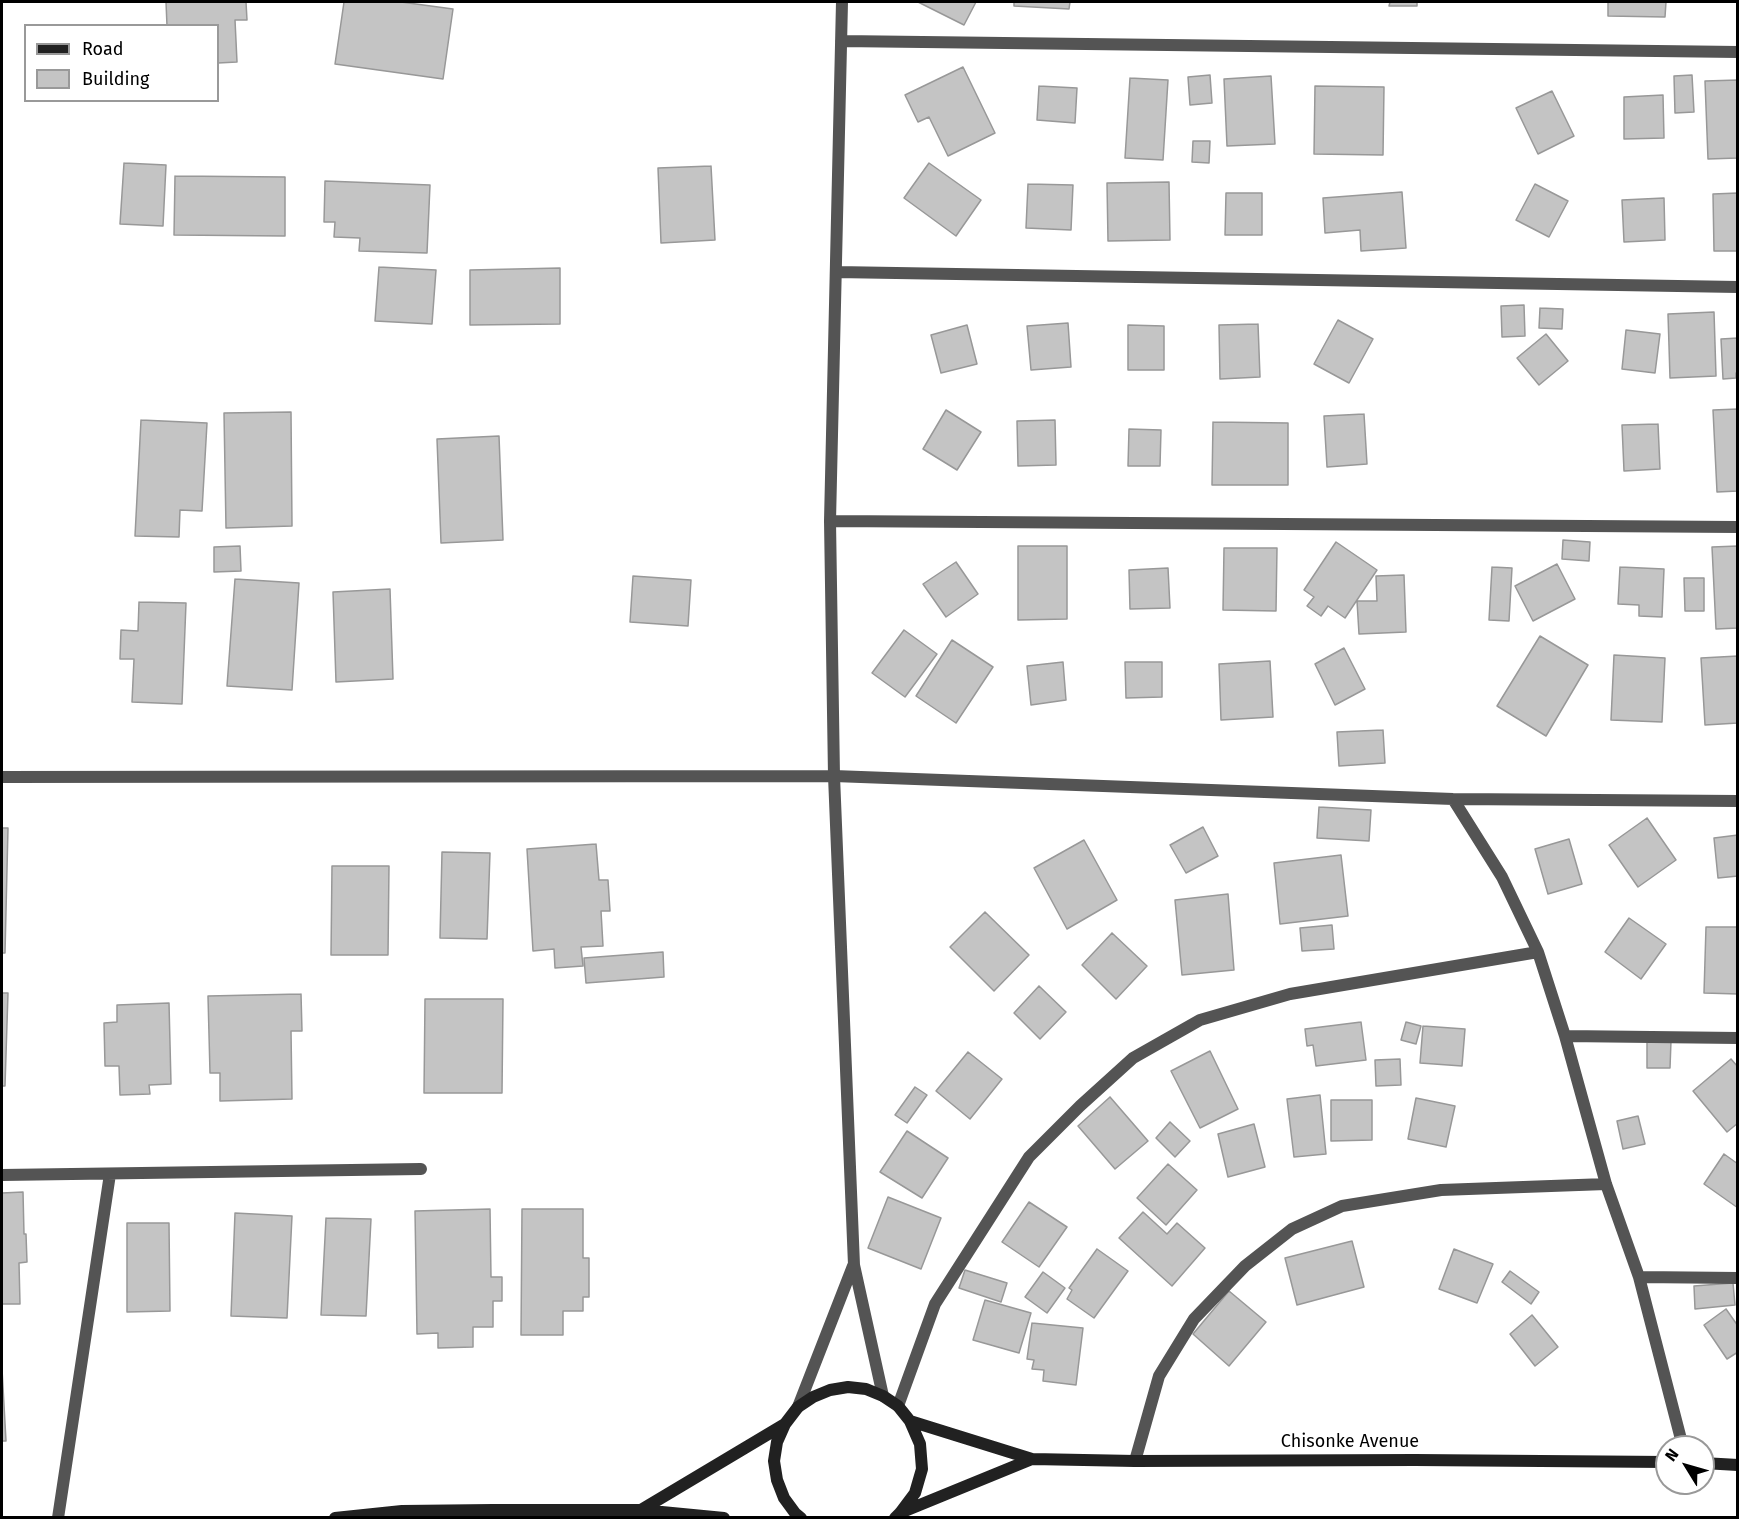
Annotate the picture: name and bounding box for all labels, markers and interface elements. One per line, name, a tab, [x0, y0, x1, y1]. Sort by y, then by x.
legend	[24, 24, 219, 102]
text: Road	[82, 38, 124, 60]
text: Building	[82, 68, 149, 90]
street label: Chisonke Avenue	[1281, 1431, 1419, 1453]
north arrow	[1655, 1435, 1715, 1495]
text: N	[1661, 1445, 1683, 1465]

